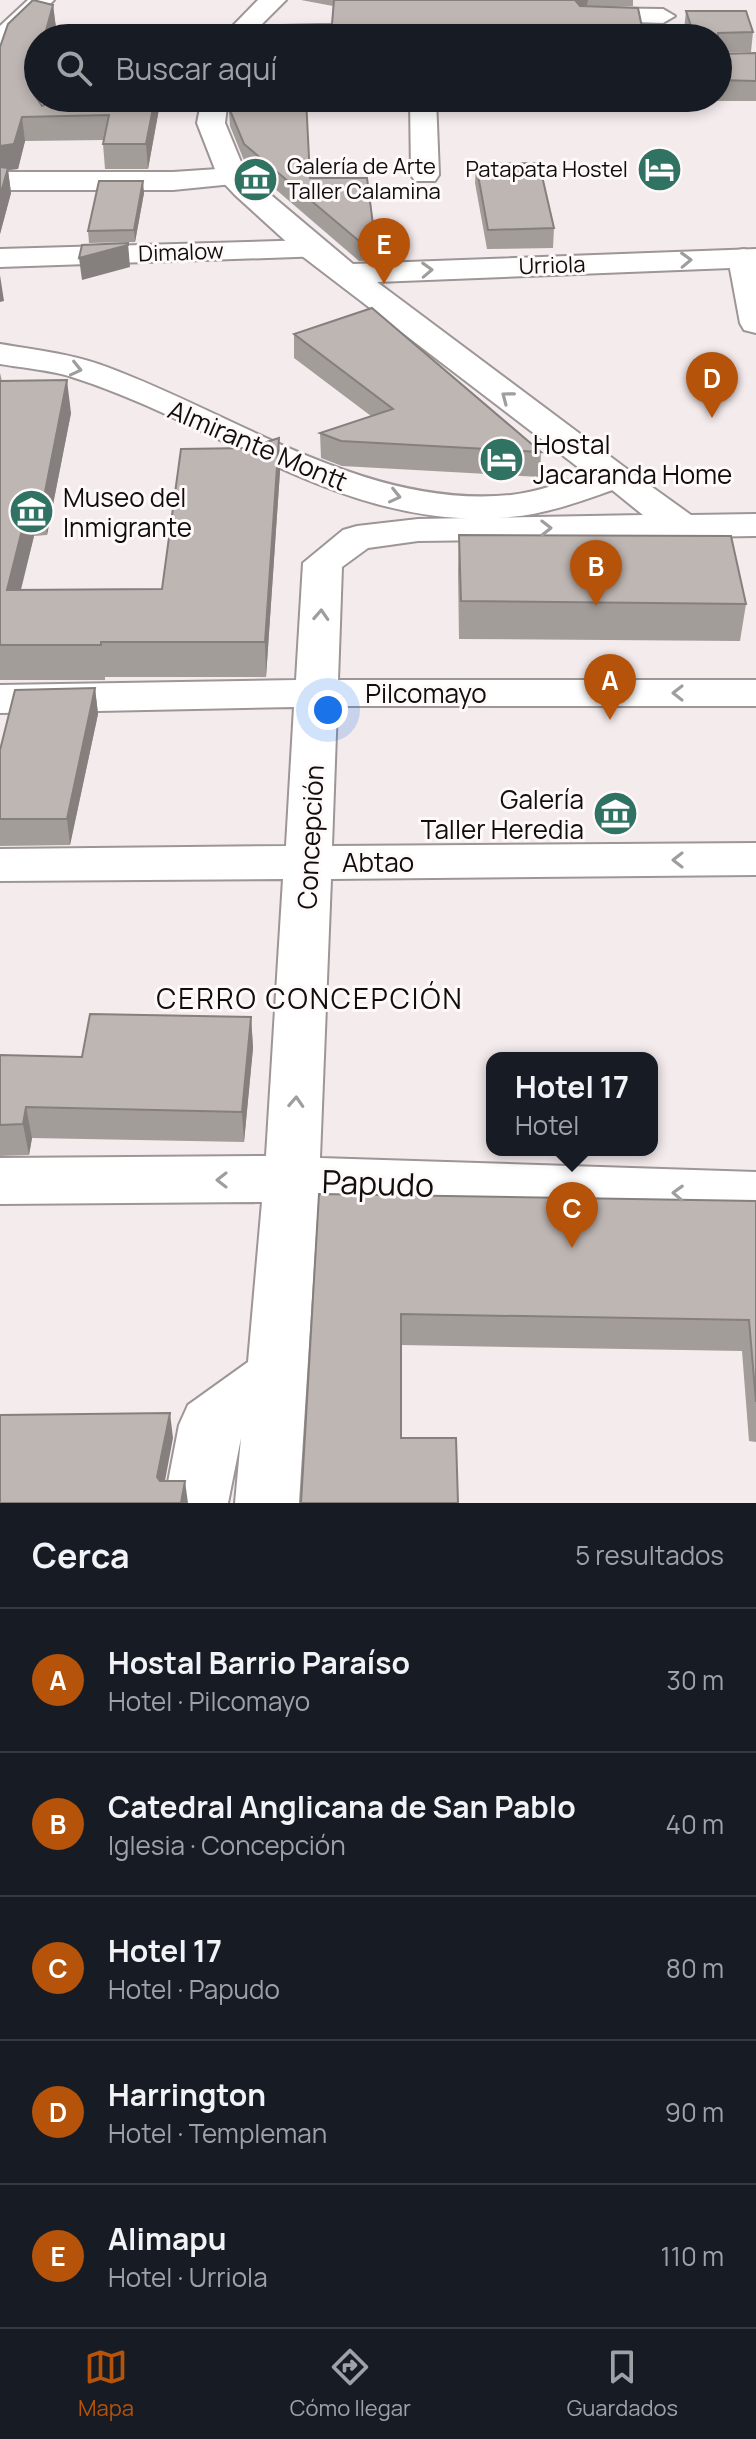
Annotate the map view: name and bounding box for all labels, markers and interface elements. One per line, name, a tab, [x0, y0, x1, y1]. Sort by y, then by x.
search box	[24, 24, 732, 112]
icon: search	[52, 46, 96, 90]
text: Buscar aquí	[116, 48, 277, 89]
hotel icon: Patapata Hostel	[635, 145, 683, 193]
place label: Galería de Arte Taller Calamina	[287, 151, 441, 206]
place label: Patapata Hostel	[465, 154, 628, 184]
museum icon: Galería de Arte Taller Calamina	[232, 155, 280, 203]
pin: E	[358, 218, 410, 284]
street label: Dimalow	[138, 236, 224, 268]
street label: Urriola	[518, 249, 586, 281]
one-way arrow	[680, 252, 693, 269]
one-way arrow	[421, 262, 434, 279]
pin: D	[686, 352, 738, 418]
one-way arrow	[69, 360, 83, 377]
street label: Almirante Montt	[163, 391, 353, 499]
one-way arrow	[501, 393, 516, 407]
place label: Hostal Jacaranda Home	[533, 426, 732, 492]
hotel icon: Hostal Jacaranda Home	[478, 435, 526, 483]
place label: Museo del Inmigrante	[63, 479, 192, 545]
one-way arrow	[388, 487, 401, 504]
museum icon: Museo del Inmigrante	[8, 488, 56, 536]
one-way arrow	[540, 519, 553, 537]
pin: B	[570, 540, 622, 606]
one-way arrow	[312, 608, 329, 621]
pin: A	[584, 654, 636, 720]
street label: Pilcomayo	[365, 675, 487, 711]
one-way arrow	[671, 684, 684, 702]
your location	[308, 690, 348, 730]
street label: Concepción	[288, 764, 332, 910]
place label: Galería Taller Heredia	[421, 781, 584, 847]
museum icon: Galería Taller Heredia	[591, 790, 639, 838]
street label: Abtao	[342, 844, 414, 880]
one-way arrow	[671, 851, 684, 868]
district label: CERRO CONCEPCIÓN	[156, 979, 464, 1017]
popup	[486, 1052, 658, 1156]
text: Hotel 17	[515, 1066, 629, 1107]
one-way arrow	[288, 1095, 305, 1108]
text: Hotel	[515, 1107, 579, 1143]
street label: Papudo	[321, 1159, 435, 1207]
one-way arrow	[215, 1171, 228, 1189]
pin: C	[546, 1182, 598, 1248]
one-way arrow	[671, 1184, 684, 1201]
text: Cerca	[32, 1532, 130, 1578]
text: 5 resultados	[575, 1537, 724, 1573]
text: Hostal Barrio Paraíso	[108, 1642, 410, 1683]
text: A	[49, 1662, 67, 1698]
text: 30 m	[667, 1662, 724, 1698]
text: Hotel · Pilcomayo	[108, 1683, 310, 1719]
text: Catedral Anglicana de San Pablo	[108, 1786, 576, 1827]
text: B	[50, 1806, 66, 1842]
text: 40 m	[666, 1806, 724, 1842]
text: Iglesia · Concepción	[108, 1827, 346, 1863]
text: Hotel 17	[108, 1930, 222, 1971]
text: C	[48, 1950, 68, 1986]
text: 80 m	[666, 1950, 724, 1986]
text: Hotel · Papudo	[108, 1971, 280, 2007]
text: Harrington	[108, 2074, 266, 2115]
text: D	[49, 2094, 67, 2130]
text: 90 m	[665, 2094, 724, 2130]
text: Hotel · Templeman	[108, 2115, 327, 2151]
text: Alimapu	[108, 2218, 226, 2259]
text: E	[50, 2238, 66, 2274]
text: 110 m	[661, 2238, 724, 2274]
text: Hotel · Urriola	[108, 2259, 268, 2295]
tab: Mapa	[78, 2345, 134, 2423]
tab: Cómo llegar	[290, 2345, 411, 2423]
tab: Guardados	[567, 2345, 678, 2423]

